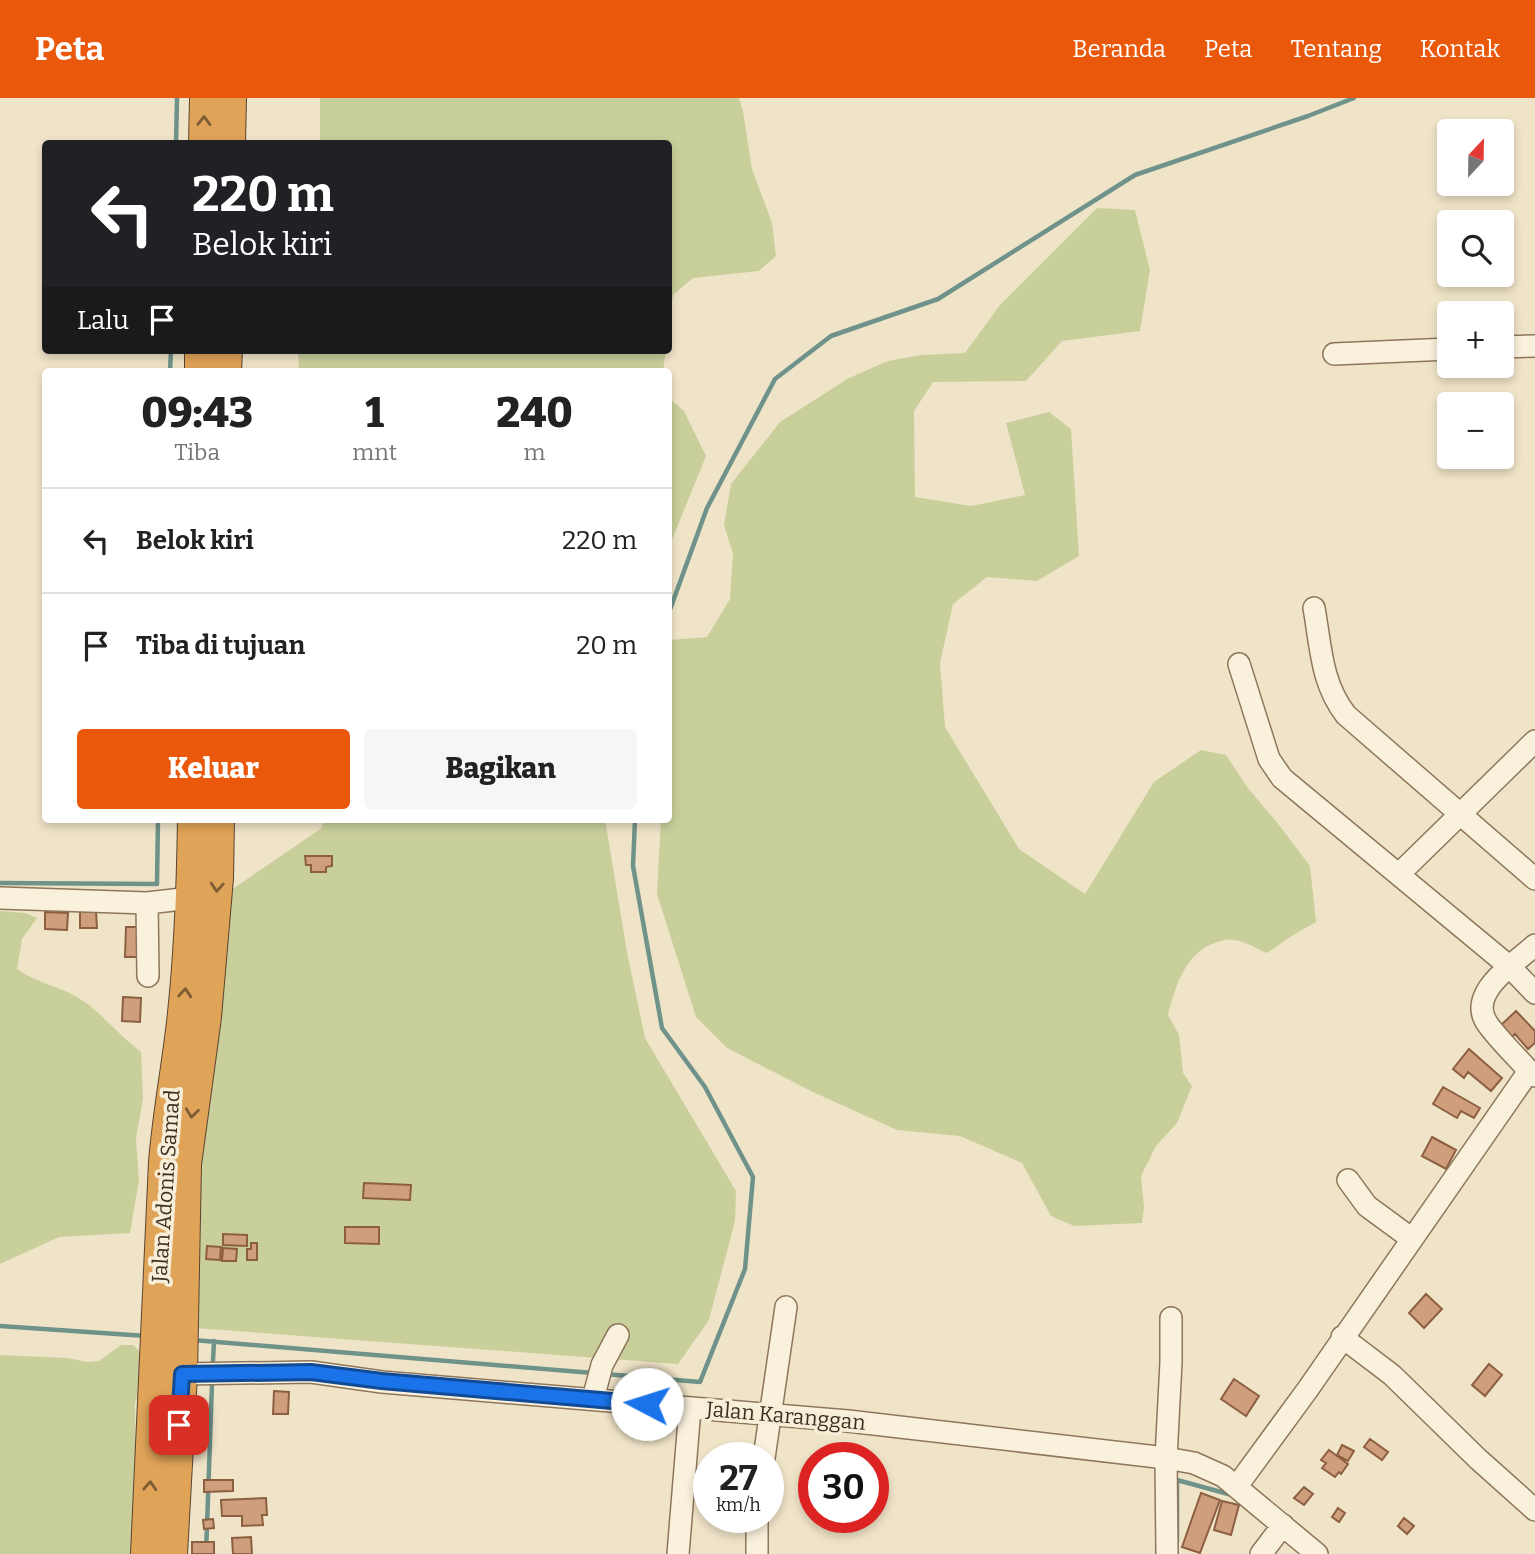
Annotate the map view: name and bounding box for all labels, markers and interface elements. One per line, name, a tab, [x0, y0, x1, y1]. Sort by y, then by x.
text: Peta	[35, 29, 104, 69]
text: Beranda	[1072, 35, 1166, 63]
text: Peta	[1204, 35, 1253, 63]
text: Tentang	[1291, 35, 1382, 63]
text: Kontak	[1420, 35, 1500, 63]
one-way arrow	[196, 115, 212, 126]
north arrow	[1437, 119, 1514, 196]
map controls	[1437, 119, 1514, 469]
text: 220 m	[192, 165, 334, 224]
icon: left	[77, 168, 168, 259]
button: search	[1437, 210, 1514, 287]
text: Belok kiri	[192, 225, 332, 263]
icon: arrive	[143, 301, 181, 339]
button: +	[1437, 301, 1514, 378]
text: Lalu	[77, 305, 129, 336]
text: 09:43	[141, 388, 253, 438]
text: 1	[365, 388, 384, 438]
text: 240	[496, 388, 573, 438]
button: −	[1437, 392, 1514, 469]
text: Tiba	[174, 438, 220, 466]
text: mnt	[352, 438, 397, 466]
text: m	[524, 438, 546, 466]
icon: left	[77, 522, 115, 560]
text: Belok kiri	[136, 525, 254, 556]
text: 220 m	[562, 525, 637, 556]
icon: arrive	[77, 627, 115, 665]
text: Tiba di tujuan	[136, 630, 305, 661]
text: 20 m	[576, 630, 637, 661]
button: Keluar	[77, 729, 350, 809]
button: Bagikan	[364, 729, 637, 809]
one-way arrow	[210, 882, 225, 893]
one-way arrow	[177, 987, 192, 998]
street label: Jalan Adonis Samad	[146, 1089, 186, 1284]
one-way arrow	[184, 1107, 199, 1119]
position arrow	[610, 1367, 684, 1441]
pin	[149, 1395, 209, 1455]
street label: Jalan Karanggan	[704, 1396, 867, 1436]
icon: arrive	[160, 1406, 198, 1444]
speed limit sign: 30	[798, 1442, 889, 1533]
text: 27	[719, 1457, 758, 1499]
one-way arrow	[142, 1480, 157, 1491]
text: km/h	[716, 1494, 761, 1516]

